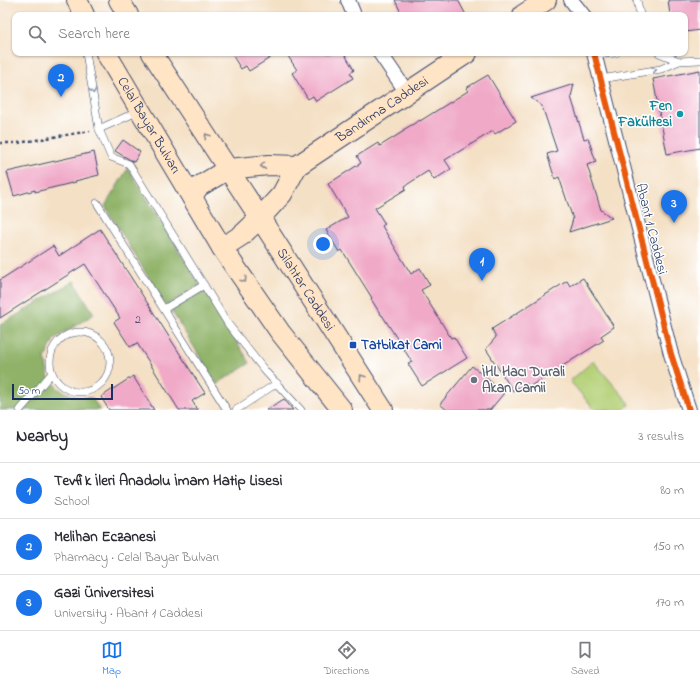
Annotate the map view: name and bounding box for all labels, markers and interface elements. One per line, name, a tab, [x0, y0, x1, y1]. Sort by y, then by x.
search box	[12, 12, 688, 56]
icon: search	[26, 23, 48, 45]
text: Search here	[58, 23, 130, 45]
pin: 2	[48, 64, 74, 97]
one-way arrow	[651, 66, 657, 75]
street label: Bandırma Caddesi	[331, 71, 433, 149]
street label: Celal Bayar Bulvarı	[112, 73, 186, 178]
one-way arrow	[88, 88, 96, 94]
place label: Fen Fakültesi	[617, 96, 672, 133]
marker: Fen Fakültesi	[675, 109, 685, 119]
one-way arrow	[205, 134, 212, 141]
one-way arrow	[260, 161, 266, 170]
street label: Abant 1 Caddesi	[629, 181, 673, 277]
pin: 3	[661, 190, 687, 223]
your location	[313, 234, 333, 254]
street label: Silahtar Caddesi	[271, 244, 340, 335]
pin: 1	[469, 248, 495, 281]
one-way arrow	[239, 276, 247, 283]
house number: 2	[135, 311, 141, 329]
place label: Tatbikat Cami	[361, 335, 442, 356]
marker: Tatbikat Cami	[348, 340, 358, 350]
place label: İHL Hacı Durali Akan Camii	[482, 362, 566, 399]
one-way arrow	[359, 374, 367, 381]
marker: İHL Hacı Durali Akan Camii	[469, 375, 479, 385]
scale bar	[12, 382, 113, 401]
text: 50 m	[18, 383, 40, 399]
text: Nearby	[16, 424, 68, 449]
text: 3 results	[638, 427, 684, 446]
text: Tevfik İleri Anadolu İmam Hatip Lisesi	[54, 470, 282, 492]
text: 1	[27, 481, 31, 500]
text: 80 m	[660, 481, 684, 500]
text: School	[54, 492, 90, 511]
text: Melihan Eczanesi	[54, 526, 156, 548]
text: 2	[26, 537, 32, 556]
text: 150 m	[653, 537, 684, 556]
text: Pharmacy · Celal Bayar Bulvarı	[54, 548, 219, 567]
text: Gazi Üniversitesi	[54, 582, 154, 604]
text: 3	[26, 593, 32, 612]
text: 170 m	[656, 593, 684, 612]
text: University · Abant 1 Caddesi	[54, 604, 203, 623]
tab: Map	[101, 639, 123, 679]
tab: Directions	[324, 639, 369, 679]
tab: Saved	[571, 639, 599, 679]

